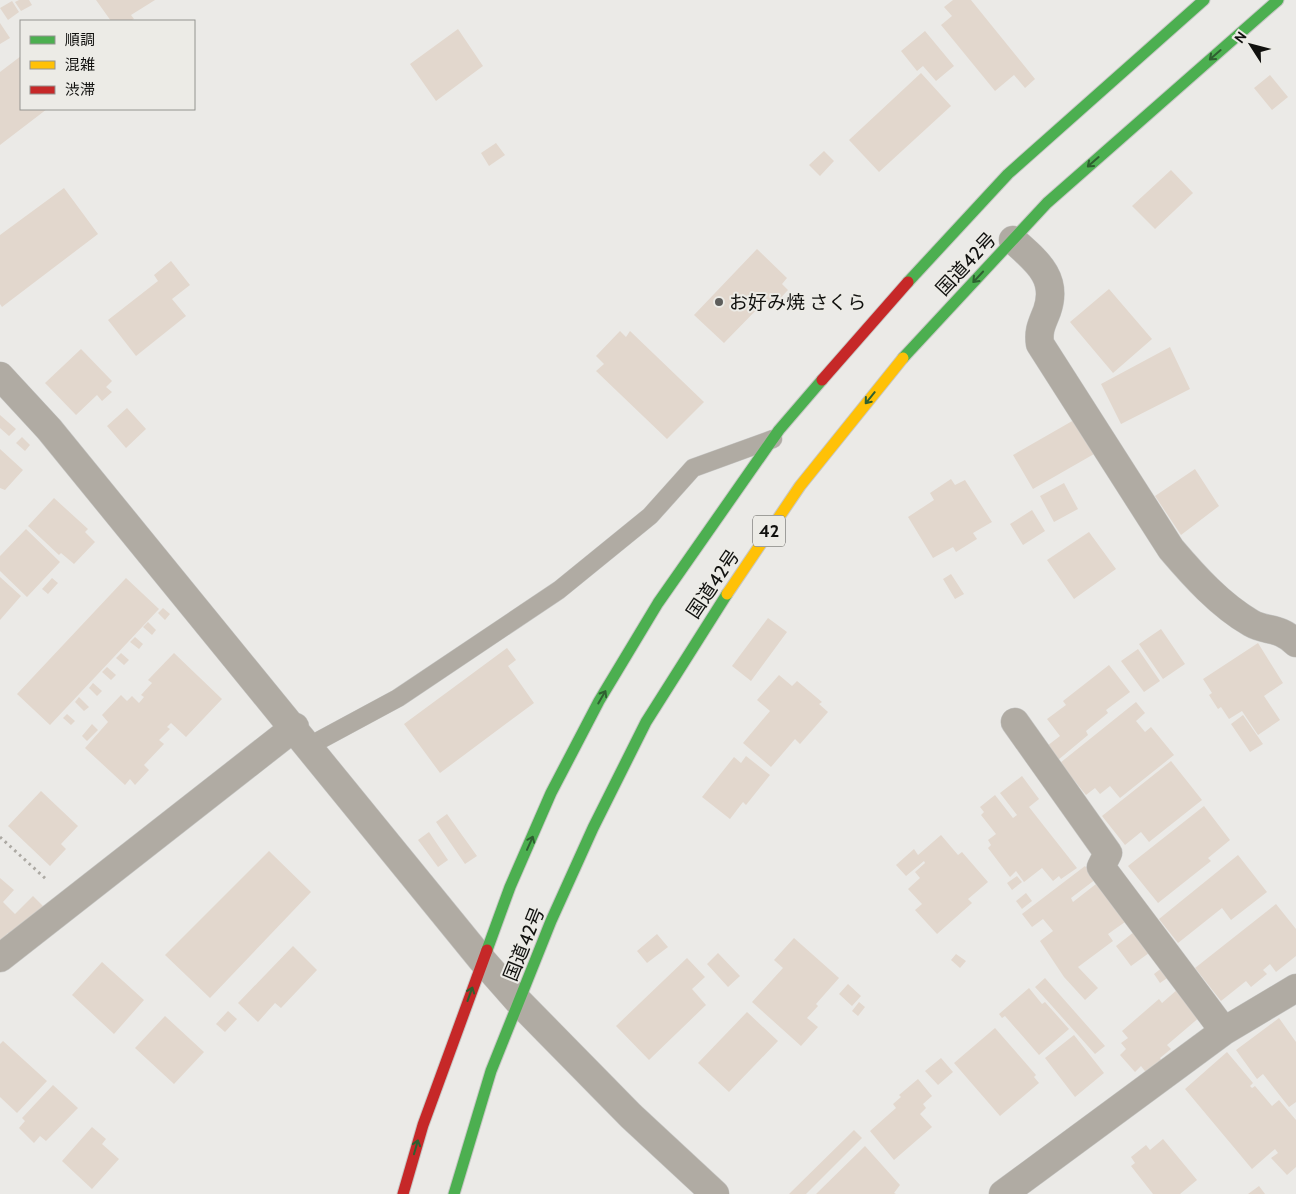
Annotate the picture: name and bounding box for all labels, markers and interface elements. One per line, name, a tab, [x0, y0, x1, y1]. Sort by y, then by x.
legend	[20, 20, 195, 110]
north arrow	[1226, 20, 1276, 70]
text: N	[1230, 28, 1251, 47]
text: 順調	[65, 31, 95, 49]
one-way arrow	[1209, 49, 1222, 61]
text: 混雑	[65, 56, 95, 74]
text: 渋滞	[65, 81, 95, 99]
one-way arrow	[1087, 156, 1100, 167]
street label: 国道42号	[931, 228, 1001, 300]
one-way arrow	[972, 270, 984, 283]
place label: お好み焼 さくら	[729, 291, 866, 314]
marker: お好み焼 さくら	[713, 296, 725, 308]
one-way arrow	[865, 391, 876, 404]
road number: 42	[753, 516, 785, 546]
street label: 国道42号	[682, 545, 744, 623]
one-way arrow	[597, 691, 607, 705]
one-way arrow	[525, 836, 535, 851]
street label: 国道42号	[499, 904, 549, 984]
one-way arrow	[466, 987, 475, 1002]
one-way arrow	[412, 1140, 422, 1156]

